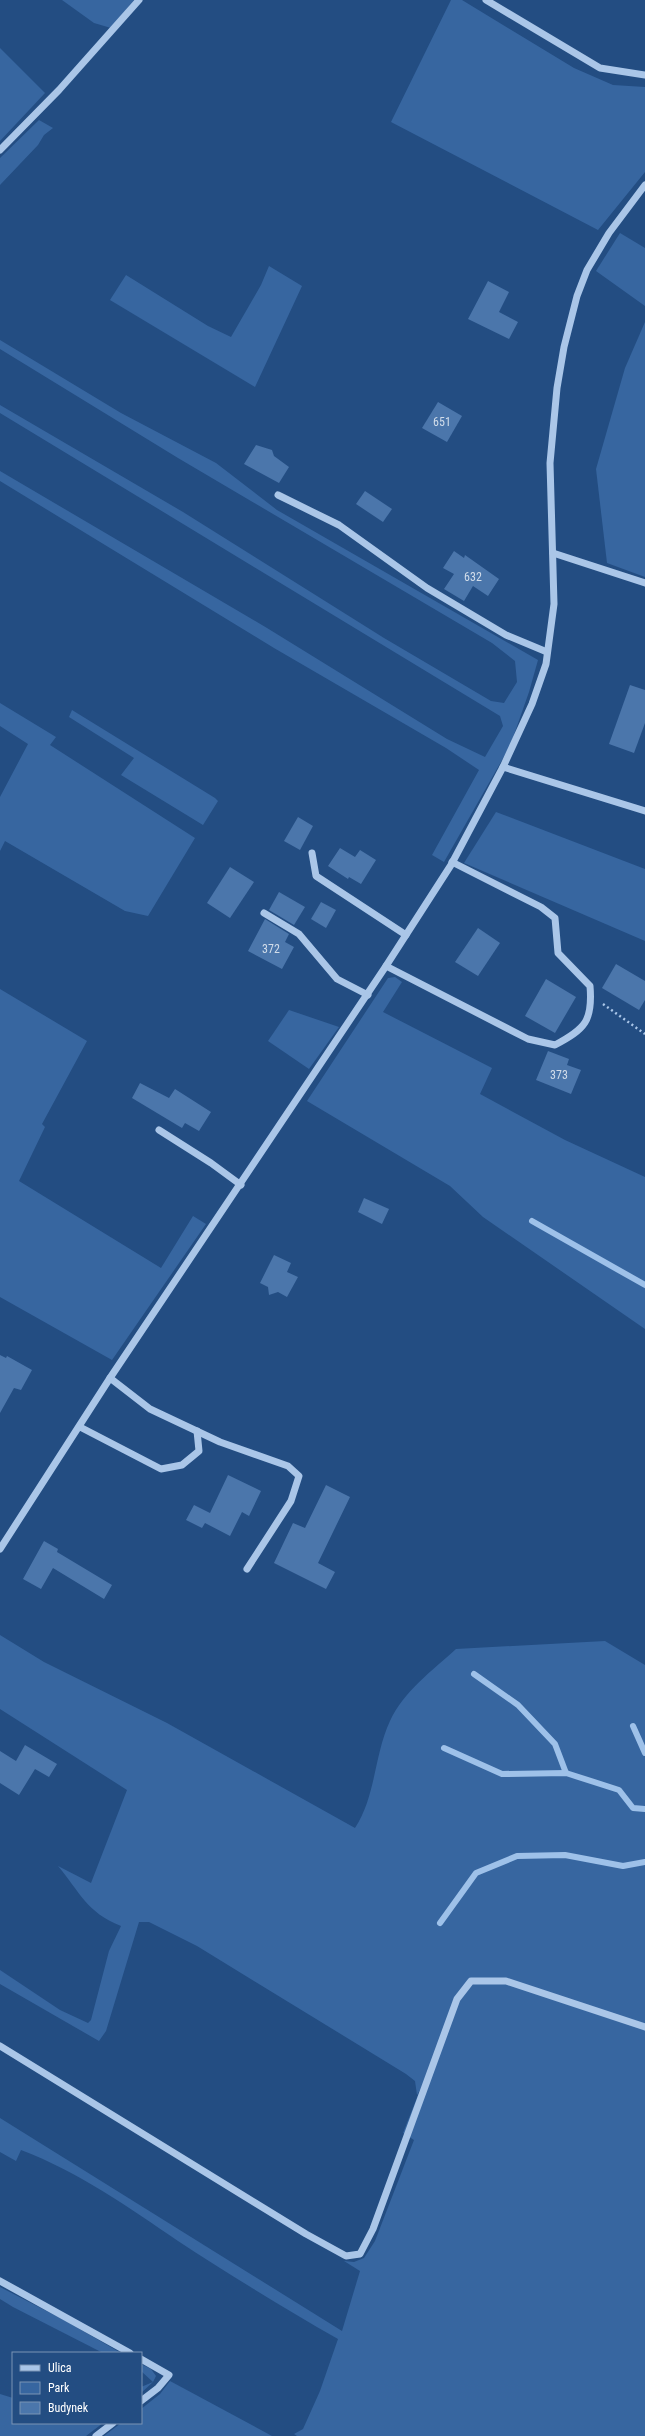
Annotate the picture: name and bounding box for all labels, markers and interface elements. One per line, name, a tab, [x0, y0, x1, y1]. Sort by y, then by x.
house number: 651	[433, 415, 451, 429]
house number: 632	[464, 570, 482, 584]
house number: 372	[262, 942, 280, 956]
house number: 373	[550, 1068, 568, 1082]
legend	[12, 2352, 142, 2424]
text: Ulica	[48, 2361, 72, 2375]
text: Park	[48, 2381, 70, 2395]
text: Budynek	[48, 2401, 89, 2415]

